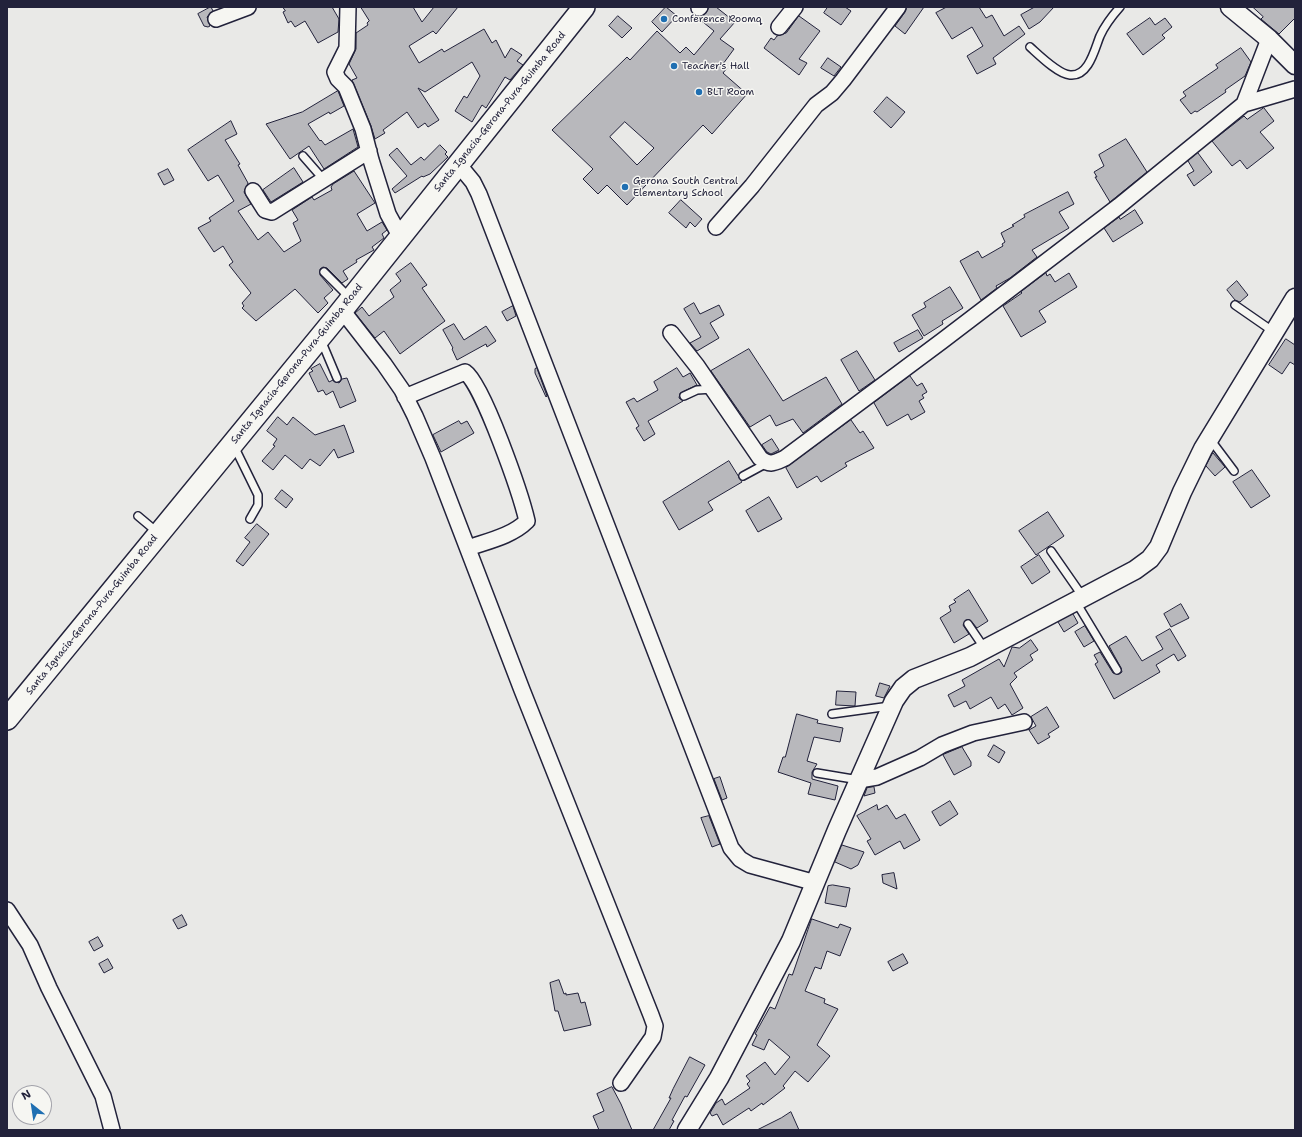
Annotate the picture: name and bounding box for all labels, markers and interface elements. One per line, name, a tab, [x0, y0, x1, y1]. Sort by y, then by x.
place label: Conference Roomq	[672, 13, 762, 25]
marker: Conference Roomq	[659, 14, 669, 24]
street label: Santa Ignacia-Gerona-Pura-Guimba Road	[432, 29, 568, 195]
place label: Teacher's Hall	[682, 60, 749, 72]
marker: Teacher's Hall	[669, 61, 679, 71]
place label: BLT Room	[707, 86, 754, 98]
marker: BLT Room	[694, 87, 704, 97]
place label: Gerona South Central Elementary School	[633, 175, 738, 198]
marker: Gerona South Central Elementary School	[620, 182, 630, 192]
street label: Santa Ignacia-Gerona-Pura-Guimba Road	[229, 281, 365, 447]
street label: Santa Ignacia-Gerona-Pura-Guimba Road	[24, 532, 160, 698]
north arrow	[12, 1085, 52, 1125]
text: N	[19, 1086, 34, 1104]

